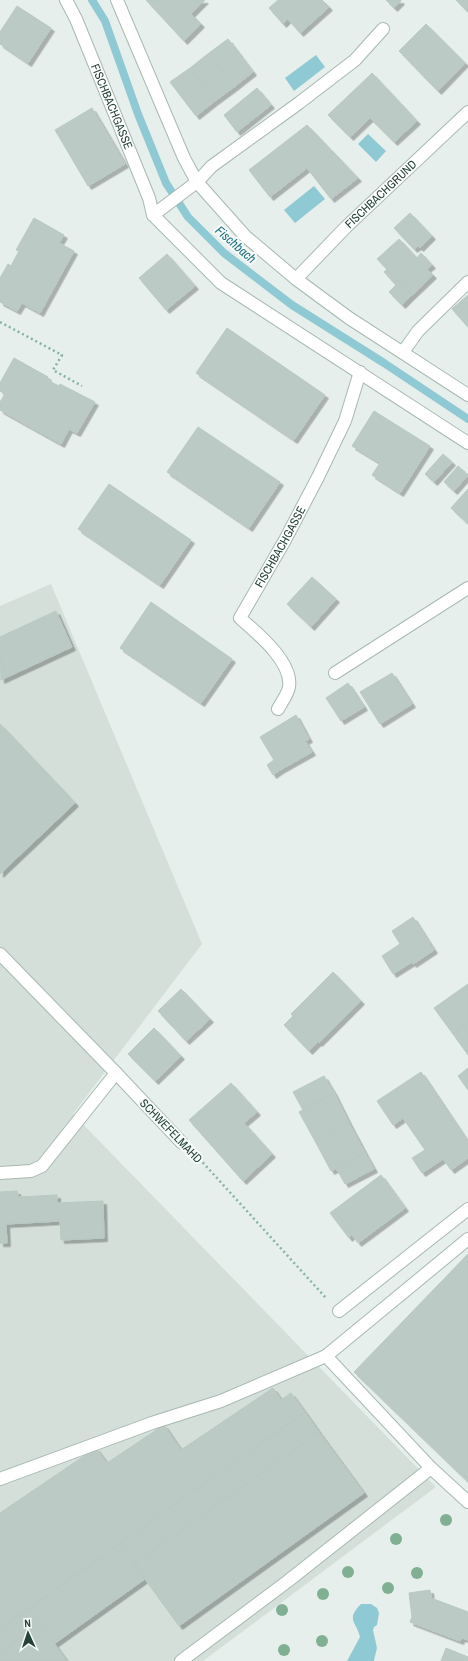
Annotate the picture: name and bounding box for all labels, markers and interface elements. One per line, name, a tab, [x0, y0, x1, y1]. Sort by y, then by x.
street label: FISCHBACHGASSE	[87, 61, 136, 152]
street label: FISCHBACHGRUND	[341, 156, 420, 232]
water label: Fischbach	[212, 222, 260, 267]
street label: FISCHBACHGASSE	[251, 503, 309, 591]
street label: SCHWEFELMAHD	[136, 1095, 206, 1167]
north arrow	[8, 1613, 48, 1653]
text: N	[24, 1616, 31, 1630]

